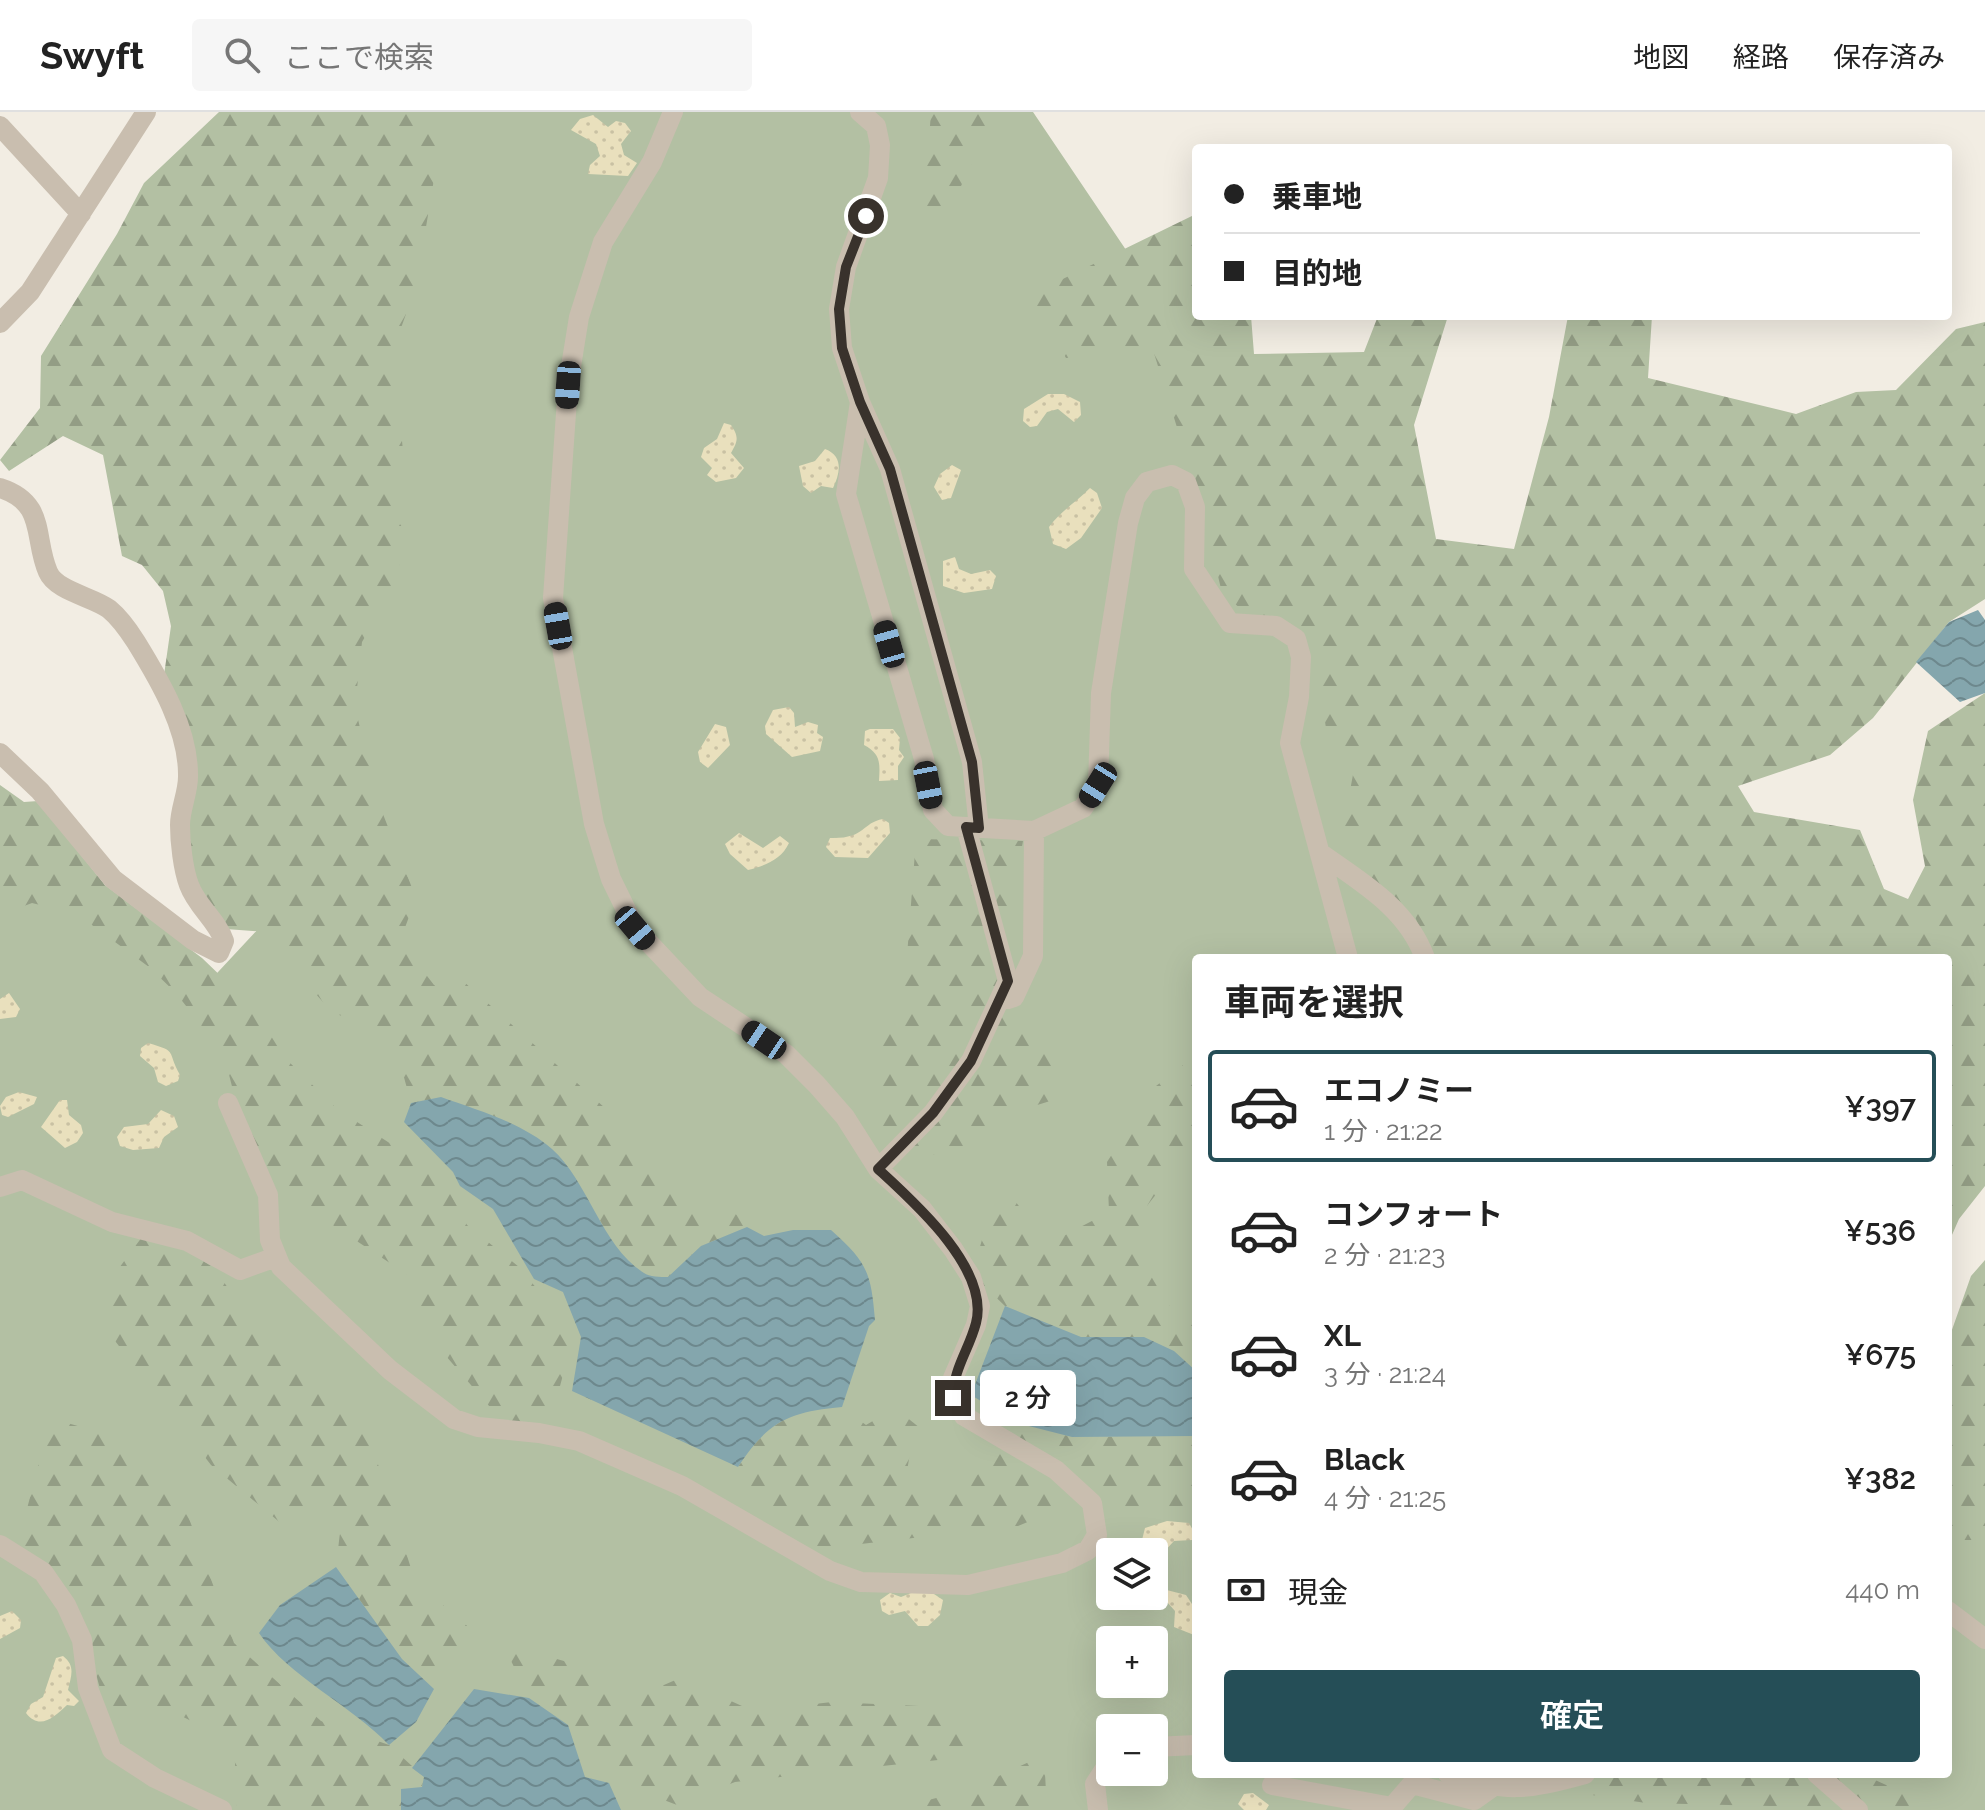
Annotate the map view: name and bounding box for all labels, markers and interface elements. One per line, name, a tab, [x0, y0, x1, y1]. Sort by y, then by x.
search box	[192, 19, 752, 91]
text: Swyft	[40, 33, 144, 78]
icon: search	[220, 33, 264, 77]
text: ここで検索	[284, 40, 434, 75]
text: 地図	[1633, 41, 1689, 74]
text: 経路	[1733, 41, 1789, 74]
text: 保存済み	[1833, 41, 1945, 74]
text: 乗車地	[1272, 179, 1362, 214]
route start	[848, 198, 884, 234]
text: 目的地	[1272, 256, 1362, 291]
car	[554, 360, 582, 410]
car	[542, 600, 574, 652]
car	[871, 618, 907, 670]
car	[1075, 758, 1121, 812]
car	[912, 759, 944, 811]
car	[610, 902, 660, 954]
text: 車両を選択	[1224, 981, 1404, 1023]
car	[737, 1017, 791, 1063]
icon: car	[1228, 1070, 1300, 1142]
text: エコノミー	[1324, 1073, 1474, 1108]
text: ¥397	[1844, 1089, 1916, 1124]
text: 1 分 · 21:22	[1324, 1116, 1443, 1146]
icon: car	[1228, 1194, 1300, 1266]
text: コンフォート	[1324, 1197, 1503, 1232]
text: ¥536	[1844, 1213, 1916, 1248]
text: 2 分 · 21:23	[1324, 1240, 1445, 1270]
icon: car	[1228, 1318, 1300, 1390]
text: XL	[1324, 1318, 1361, 1353]
text: ¥675	[1844, 1337, 1916, 1372]
text: 3 分 · 21:24	[1324, 1359, 1446, 1389]
callout: 2 分	[981, 1370, 1077, 1426]
route end	[935, 1380, 971, 1416]
text: 2 分	[1005, 1383, 1051, 1413]
icon: car	[1228, 1442, 1300, 1514]
text: Black	[1324, 1442, 1405, 1477]
text: ¥382	[1844, 1461, 1916, 1496]
text: 4 分 · 21:25	[1324, 1483, 1446, 1513]
map controls	[1096, 1538, 1168, 1786]
button: layers	[1096, 1538, 1168, 1610]
icon: cash	[1224, 1568, 1268, 1612]
text: 現金	[1288, 1575, 1348, 1610]
text: 440 m	[1845, 1575, 1920, 1605]
button: +	[1096, 1626, 1168, 1698]
button: 確定	[1224, 1670, 1920, 1762]
button: −	[1096, 1714, 1168, 1786]

